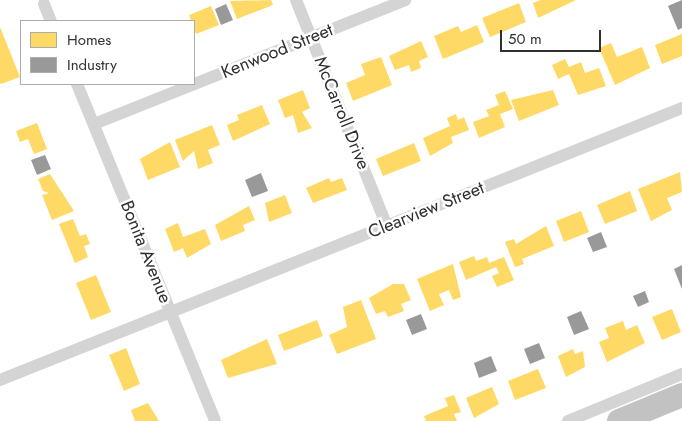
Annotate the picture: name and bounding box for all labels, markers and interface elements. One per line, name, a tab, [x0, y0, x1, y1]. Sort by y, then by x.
street label: Kenwood Street	[218, 19, 336, 83]
legend	[20, 20, 195, 85]
scale bar	[502, 20, 603, 52]
text: 50 m	[508, 28, 542, 50]
text: Homes	[67, 29, 111, 51]
street label: McCarroll Drive	[310, 53, 374, 173]
text: Industry	[67, 54, 117, 76]
street label: Clearview Street	[365, 177, 487, 243]
street label: Bonita Avenue	[116, 198, 176, 306]

